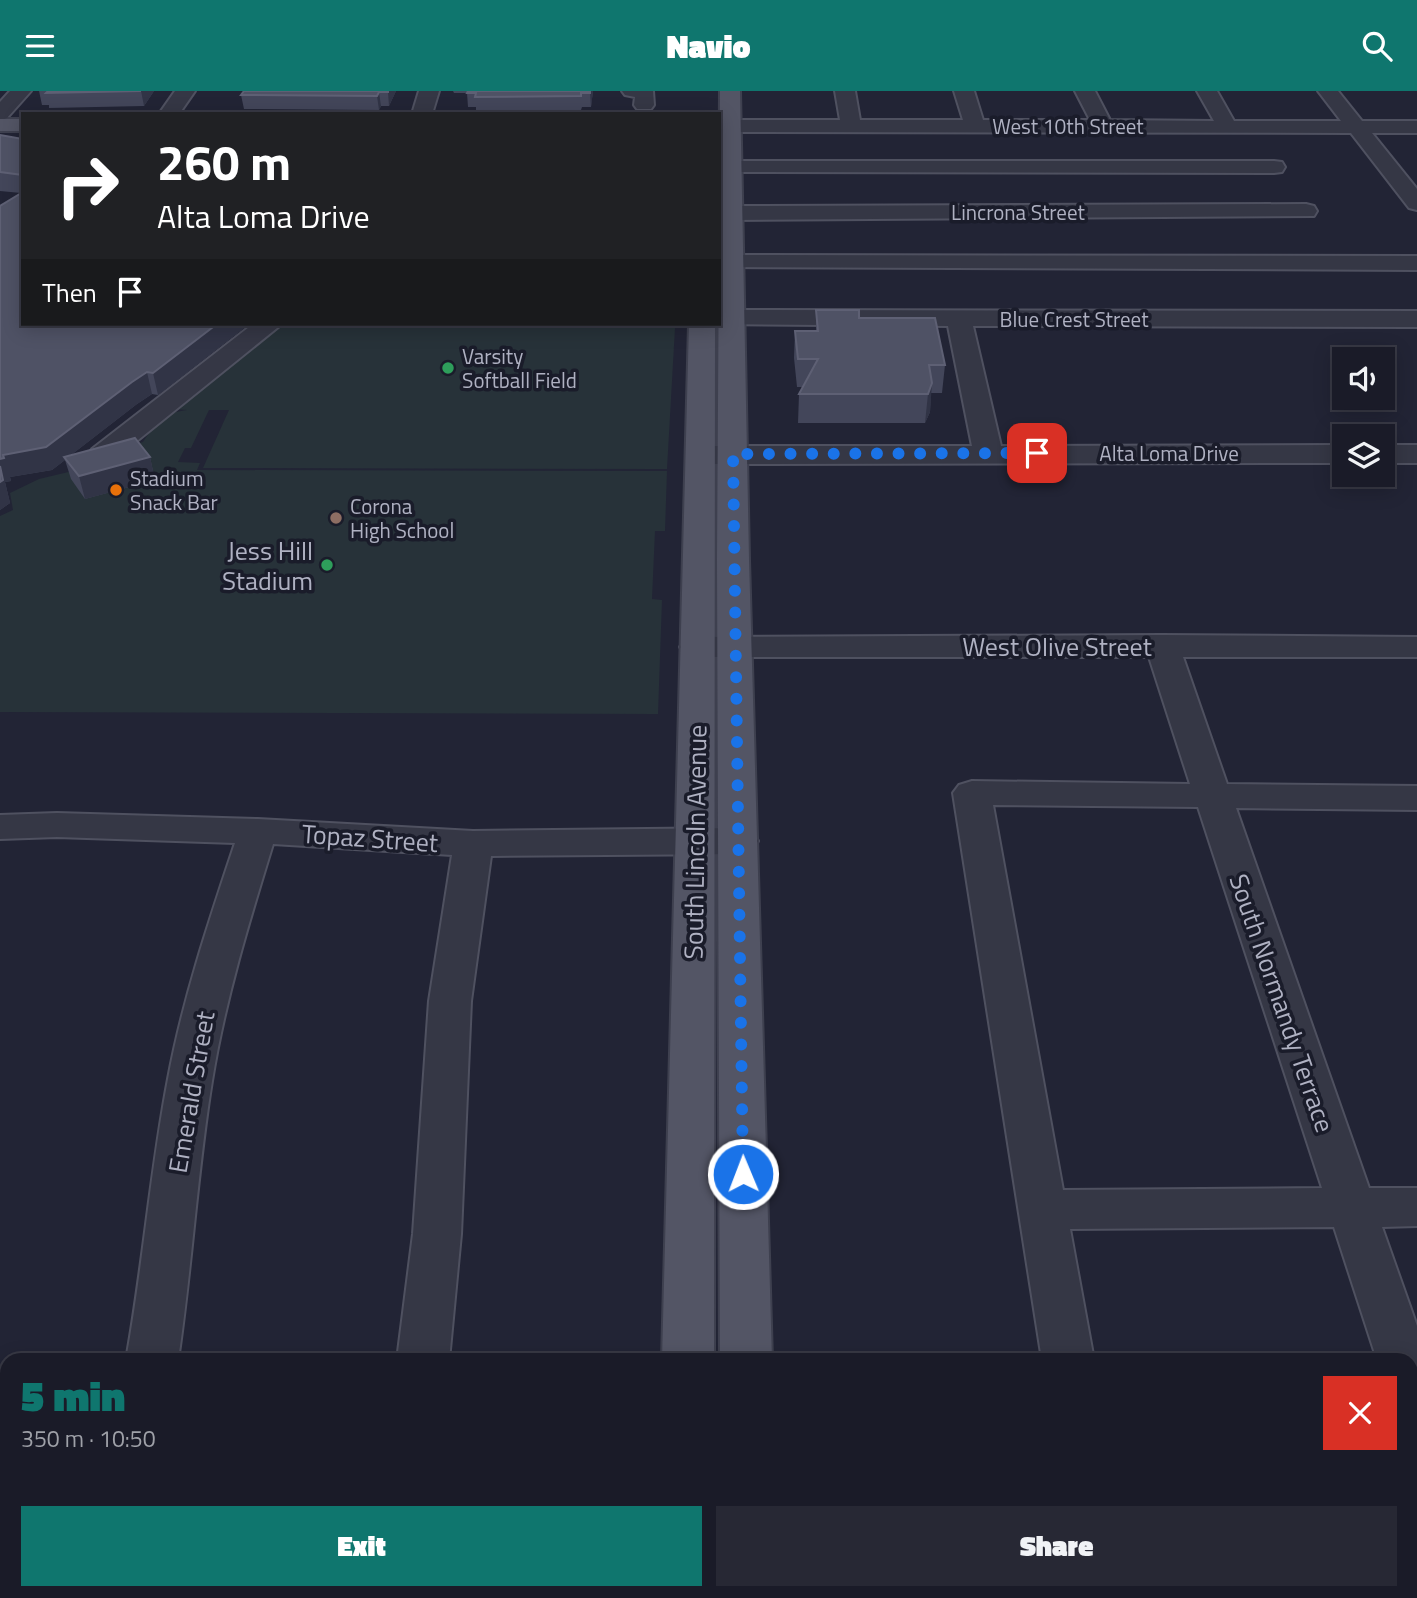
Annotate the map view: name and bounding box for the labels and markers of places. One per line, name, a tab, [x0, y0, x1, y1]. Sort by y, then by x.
place label: Varsity Softball Field	[462, 340, 577, 396]
marker: Varsity Softball Field	[440, 360, 456, 376]
pin	[1007, 423, 1067, 483]
place label: Stadium Snack Bar	[130, 462, 218, 518]
marker: Stadium Snack Bar	[108, 482, 124, 498]
place label: Corona High School	[350, 490, 454, 546]
marker: Corona High School	[328, 510, 344, 526]
place label: Jess Hill Stadium	[222, 531, 313, 600]
marker: Jess Hill Stadium	[319, 557, 335, 573]

